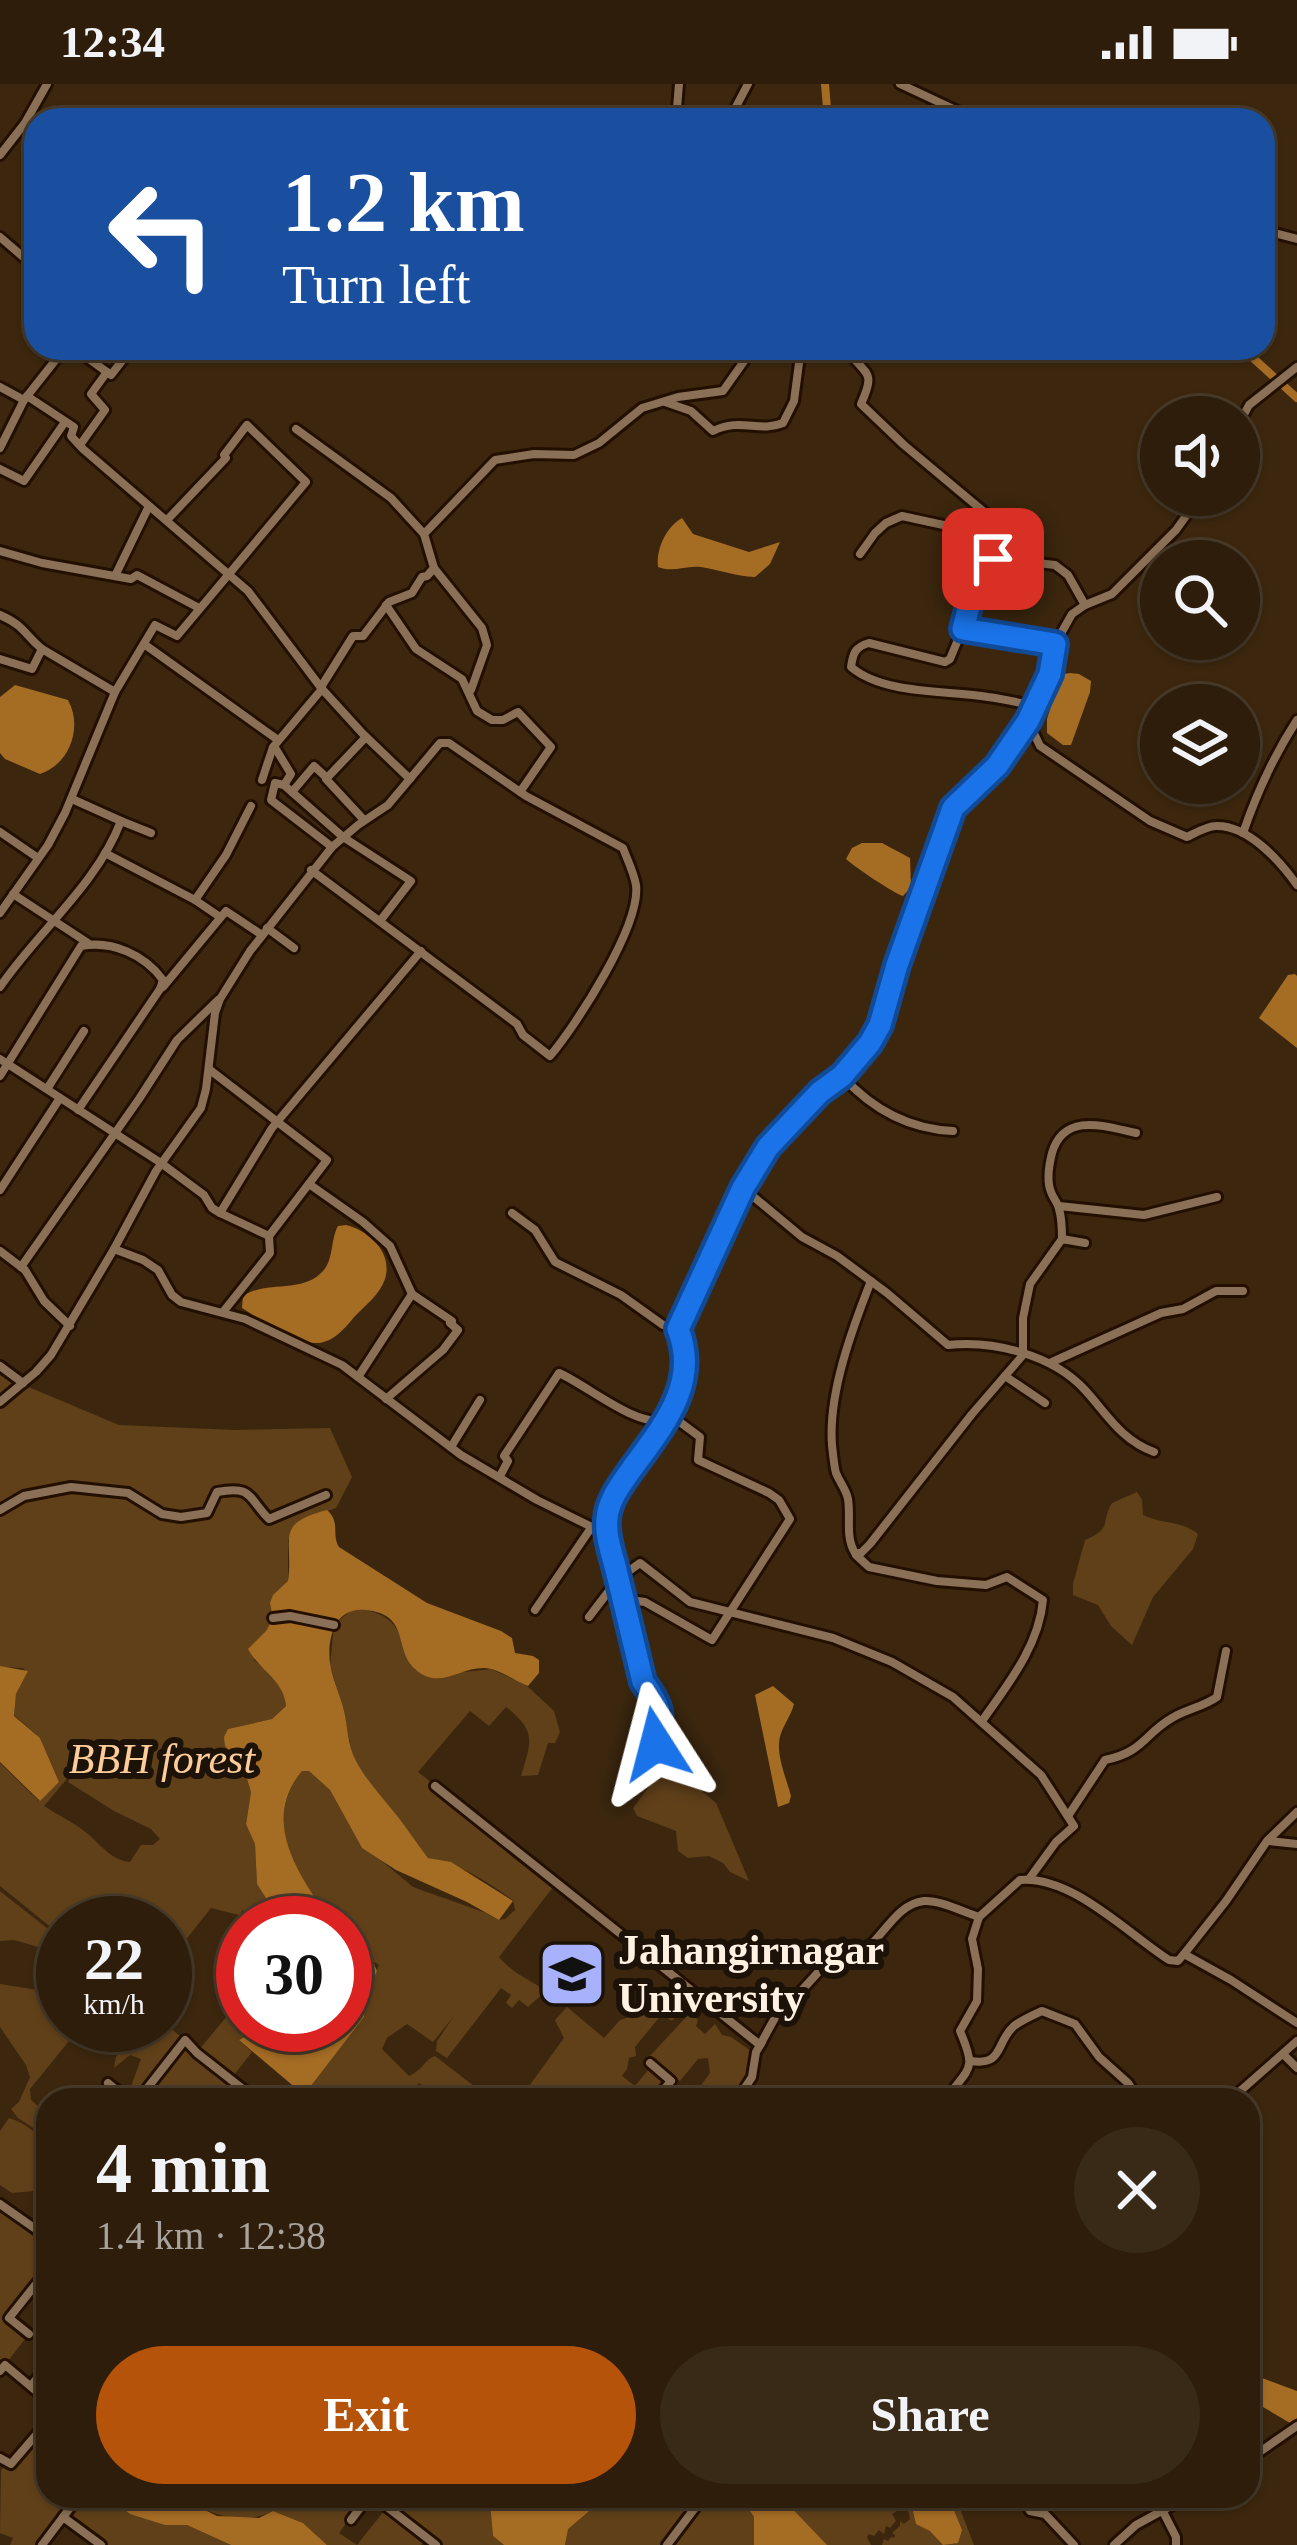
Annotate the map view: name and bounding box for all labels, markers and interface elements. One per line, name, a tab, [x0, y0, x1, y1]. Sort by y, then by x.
text: 12:34	[60, 17, 165, 67]
icon: left	[84, 156, 240, 312]
text: 1.2 km	[282, 156, 525, 249]
text: Turn left	[282, 255, 471, 315]
map controls	[1140, 396, 1260, 804]
button: sound	[1140, 396, 1260, 516]
pin	[942, 508, 1044, 610]
icon: arrive	[960, 526, 1026, 592]
button: search	[1140, 540, 1260, 660]
button: layers	[1140, 684, 1260, 804]
position arrow	[593, 1681, 719, 1807]
park label: BBH forest	[69, 1736, 256, 1782]
speed limit sign: 30	[216, 1896, 372, 2052]
text: 22	[84, 1926, 144, 1992]
place label: Jahangirnagar University	[618, 1927, 884, 2021]
school or university icon: Jahangirnagar University	[537, 1939, 607, 2009]
text: km/h	[83, 1987, 145, 2020]
button: close	[1074, 2127, 1200, 2253]
text: 4 min	[96, 2128, 270, 2208]
text: 1.4 km · 12:38	[96, 2214, 326, 2257]
button: Exit	[96, 2346, 636, 2484]
button: Share	[660, 2346, 1200, 2484]

